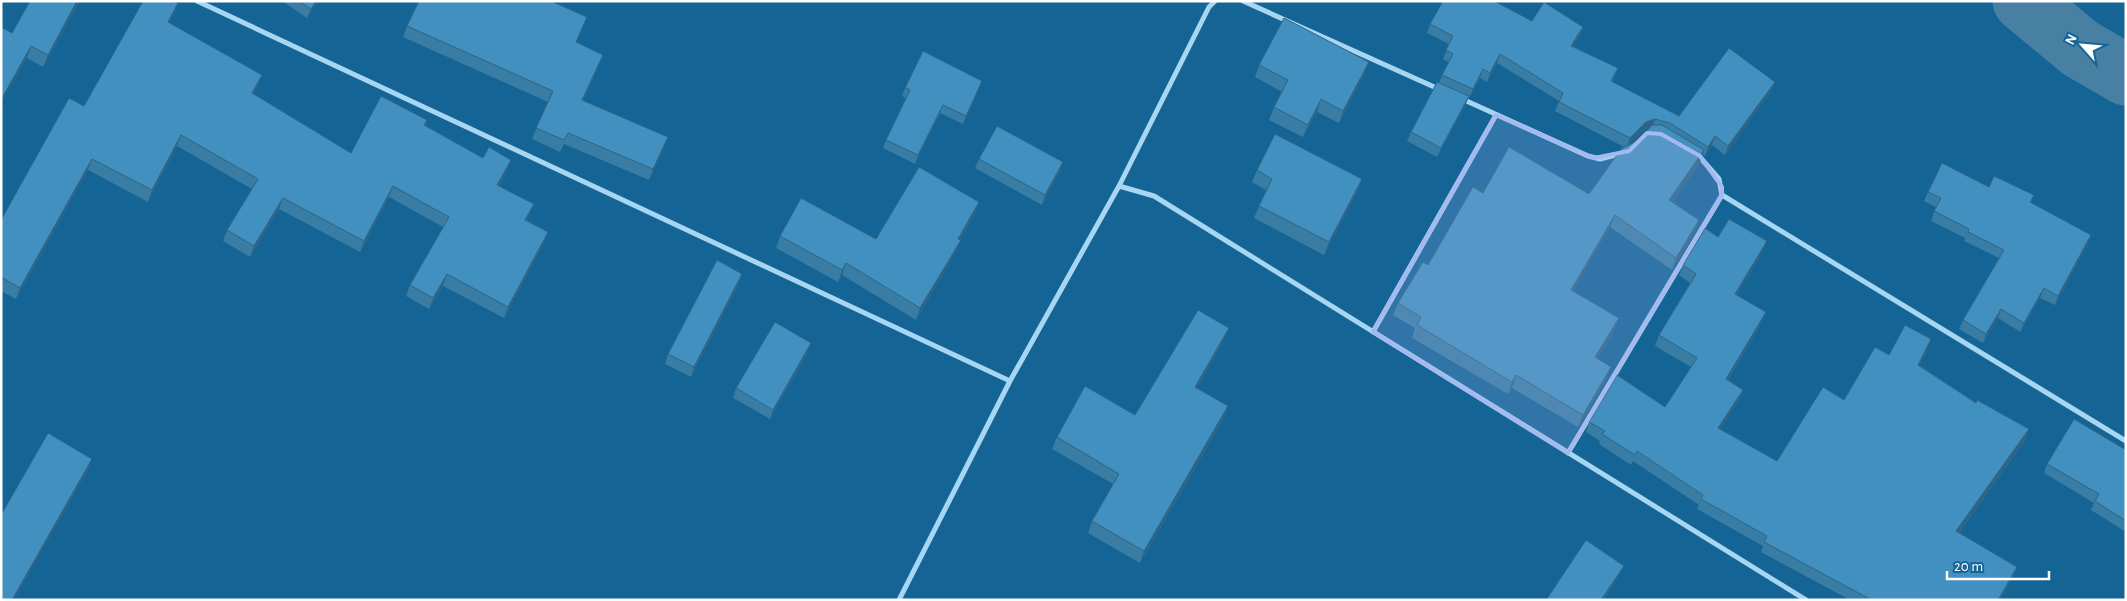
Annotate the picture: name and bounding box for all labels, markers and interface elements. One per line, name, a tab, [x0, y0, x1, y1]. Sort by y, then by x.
north arrow	[2057, 20, 2107, 70]
text: N	[2063, 32, 2080, 47]
scale bar	[1947, 548, 2050, 580]
text: 20 m	[1954, 559, 1983, 574]

